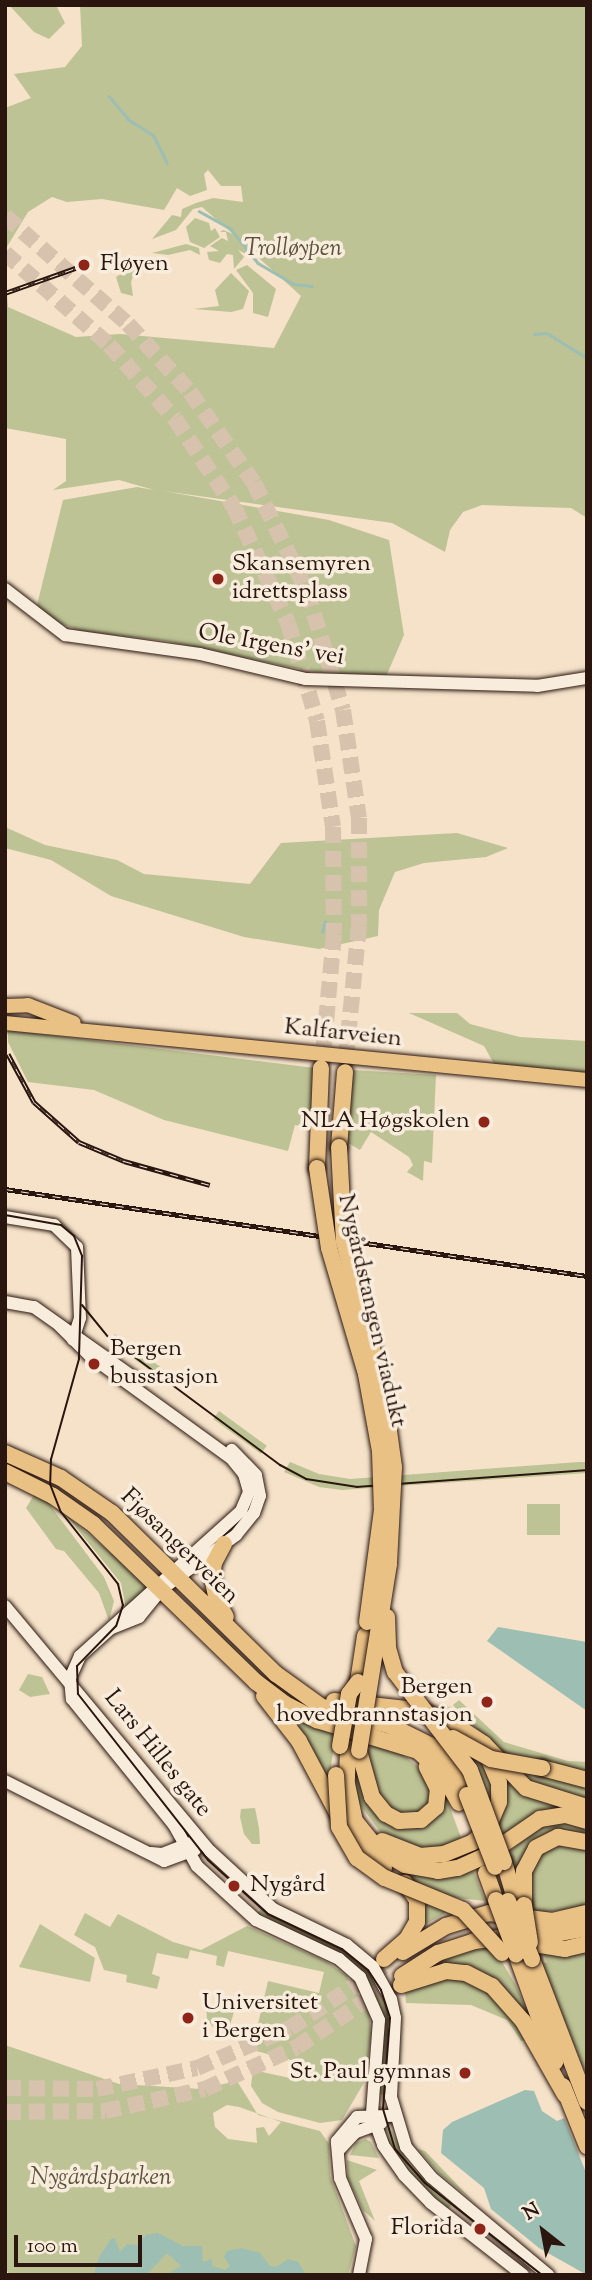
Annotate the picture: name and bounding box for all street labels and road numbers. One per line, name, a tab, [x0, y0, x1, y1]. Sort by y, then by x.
street label: Ole Irgens' vei	[196, 619, 346, 673]
street label: Kalfarveien	[283, 1013, 403, 1055]
street label: Nygårdstangen viadukt	[330, 1192, 412, 1430]
street label: Fjøsangerveien	[114, 1483, 244, 1611]
street label: Lars Hilles gate	[97, 1685, 217, 1823]

